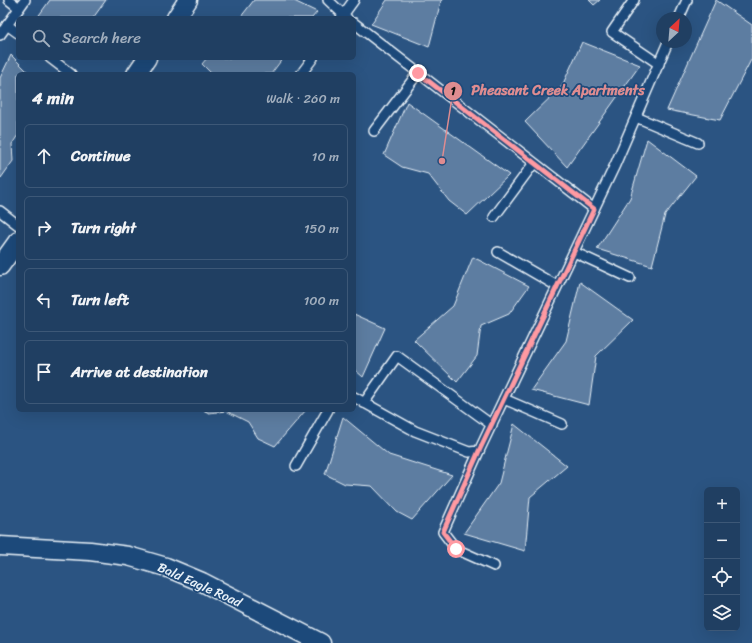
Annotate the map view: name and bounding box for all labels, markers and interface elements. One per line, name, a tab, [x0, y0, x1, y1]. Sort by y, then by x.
north arrow	[656, 12, 692, 48]
search box	[16, 16, 356, 60]
text: Search here	[62, 25, 141, 51]
icon: search	[30, 27, 52, 49]
route end	[409, 64, 427, 82]
callout: Pheasant Creek Apartments	[443, 78, 652, 104]
text: Pheasant Creek Apartments	[471, 78, 645, 103]
text: 1	[450, 80, 456, 102]
text: 4 min	[32, 83, 74, 113]
text: Walk · 260 m	[266, 87, 340, 110]
text: Continue	[71, 143, 131, 169]
icon: ahead	[33, 145, 55, 167]
text: 10 m	[312, 145, 339, 168]
text: Turn right	[71, 215, 136, 241]
icon: right	[33, 217, 55, 239]
text: 150 m	[304, 217, 339, 240]
text: Turn left	[71, 287, 129, 313]
icon: left	[33, 289, 55, 311]
text: 100 m	[304, 289, 339, 312]
text: Arrive at destination	[71, 359, 208, 385]
icon: arrive	[33, 361, 55, 383]
map controls	[704, 487, 740, 631]
button: +	[704, 487, 740, 523]
button: −	[704, 523, 740, 559]
route start	[447, 540, 465, 558]
street label: Bald Eagle Road	[154, 556, 247, 614]
button: locate	[704, 559, 740, 595]
button: layers	[704, 595, 740, 631]

